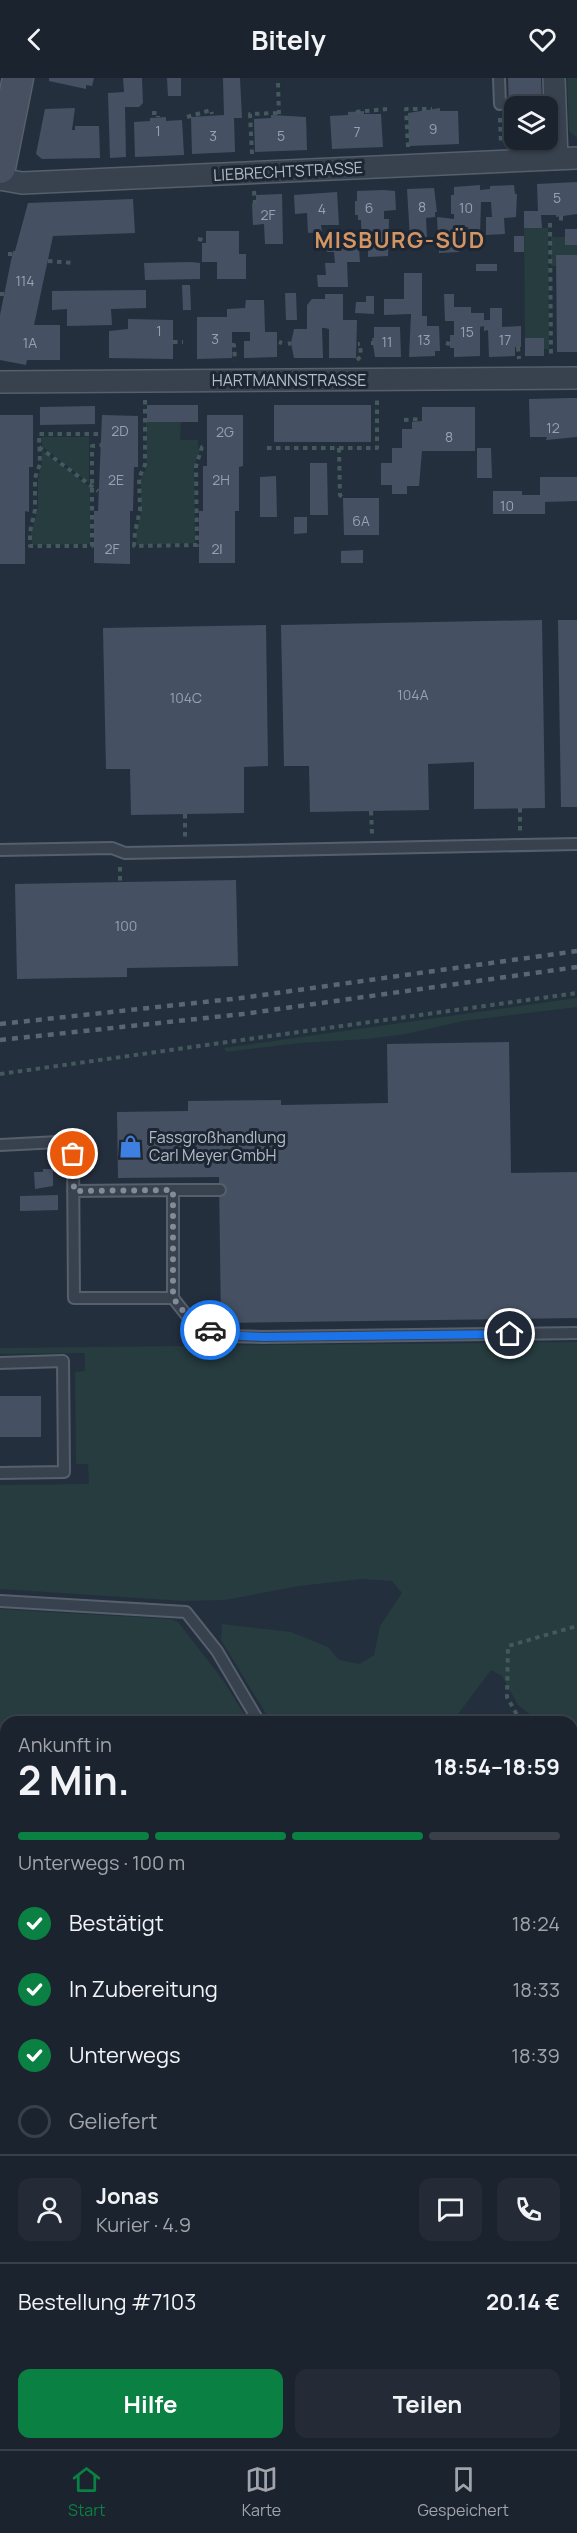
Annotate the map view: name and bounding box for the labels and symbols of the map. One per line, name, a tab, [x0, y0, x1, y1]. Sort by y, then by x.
house number: 9	[429, 119, 437, 138]
house number: 1	[155, 121, 161, 140]
house number: 7	[353, 122, 361, 141]
house number: 3	[209, 126, 217, 145]
house number: 5	[277, 126, 285, 145]
street label: LIEBRECHTSTRASSE	[213, 156, 363, 186]
house number: 5	[553, 188, 561, 207]
house number: 8	[418, 197, 426, 216]
house number: 6	[365, 198, 373, 217]
house number: 10	[459, 198, 473, 217]
house number: 4	[318, 199, 326, 218]
house number: 2F	[260, 205, 276, 224]
district label: MISBURG-SÜD	[314, 225, 486, 255]
house number: 114	[15, 271, 35, 290]
house number: 1	[156, 321, 162, 340]
house number: 15	[460, 322, 474, 341]
house number: 3	[211, 329, 219, 348]
house number: 13	[417, 330, 431, 349]
house number: 17	[499, 330, 511, 349]
house number: 11	[382, 332, 392, 351]
house number: 1A	[23, 333, 37, 352]
street label: HARTMANNSTRASSE	[212, 369, 366, 391]
house number: 12	[546, 418, 560, 437]
house number: 2D	[111, 421, 129, 440]
house number: 2G	[216, 422, 234, 441]
house number: 8	[445, 427, 453, 446]
house number: 2E	[108, 470, 124, 489]
house number: 2H	[212, 470, 230, 489]
house number: 10	[500, 496, 514, 515]
house number: 6A	[352, 511, 370, 530]
house number: 2F	[104, 539, 120, 558]
house number: 2I	[211, 539, 223, 558]
house number: 104A	[397, 685, 429, 704]
house number: 104C	[170, 688, 202, 707]
house number: 100	[115, 916, 137, 935]
place label: Fassgroßhandlung Carl Meyer GmbH	[149, 1126, 286, 1166]
pin	[47, 1128, 98, 1179]
shop icon: Fassgroßhandlung Carl Meyer GmbH	[118, 1133, 144, 1159]
courier	[180, 1300, 240, 1360]
pin	[484, 1308, 535, 1359]

